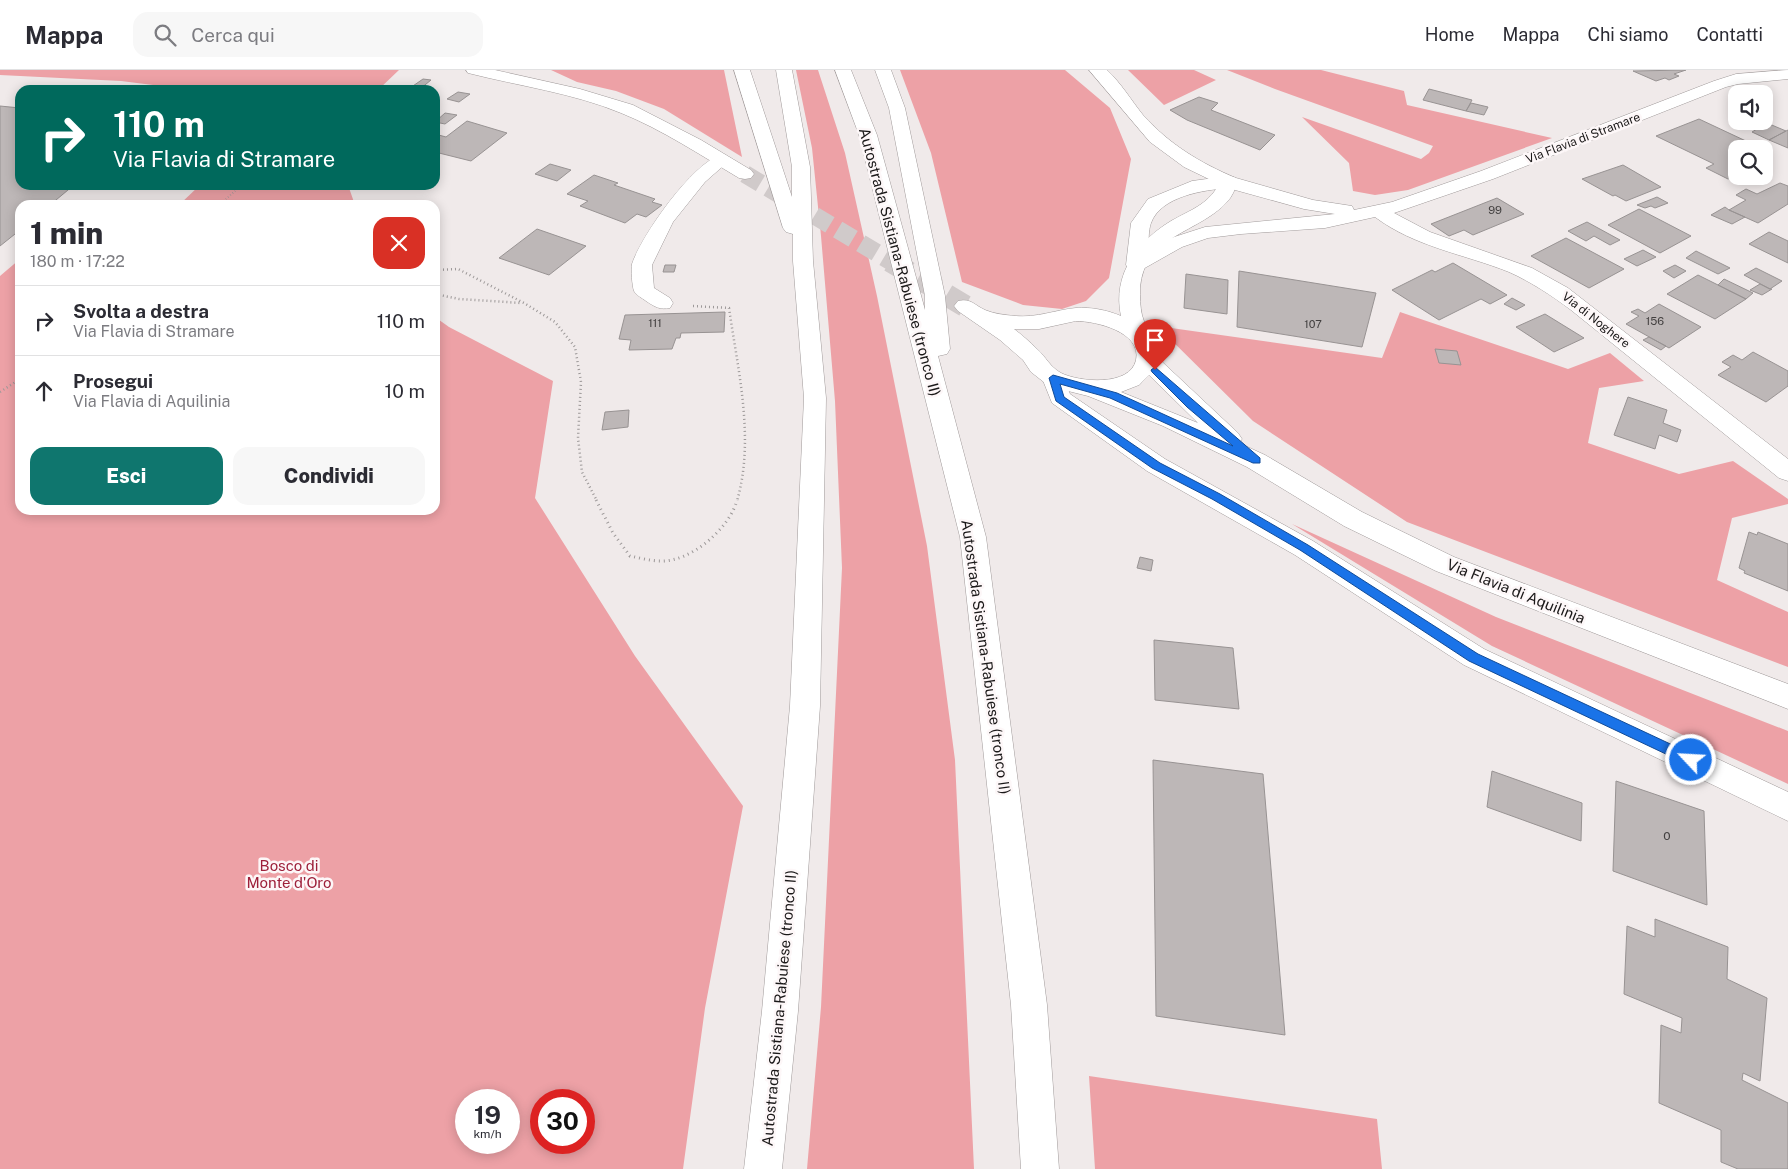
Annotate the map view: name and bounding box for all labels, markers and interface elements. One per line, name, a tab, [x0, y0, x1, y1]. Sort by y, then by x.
search box	[133, 12, 483, 57]
text: Mappa	[25, 21, 103, 49]
icon: search	[151, 21, 179, 49]
text: Cerca qui	[191, 24, 275, 46]
text: Home	[1425, 24, 1474, 45]
text: Mappa	[1502, 24, 1560, 45]
text: Chi siamo	[1588, 24, 1668, 45]
text: Contatti	[1696, 24, 1763, 45]
map controls	[1728, 85, 1773, 185]
button: sound	[1728, 85, 1773, 130]
text: 110 m	[113, 104, 205, 145]
icon: right	[30, 105, 95, 170]
street label: Via Flavia di Stramare	[1524, 110, 1642, 166]
street label: Autostrada Sistiana-Rabuiese (tronco II)	[856, 126, 944, 398]
button: search	[1728, 140, 1773, 185]
text: Via Flavia di Stramare	[113, 146, 335, 172]
house number: 99	[1488, 204, 1502, 216]
text: 1 min	[30, 215, 103, 251]
button: close	[373, 217, 425, 269]
text: 180 m · 17:22	[30, 252, 125, 271]
street label: Via di Noghere	[1559, 289, 1633, 351]
text: Svolta a destra	[73, 300, 209, 322]
icon: right	[30, 307, 58, 335]
text: 110 m	[377, 310, 425, 332]
house number: 156	[1646, 315, 1664, 327]
house number: 111	[648, 317, 662, 329]
house number: 107	[1304, 318, 1322, 330]
pin	[1134, 319, 1176, 370]
text: Via Flavia di Stramare	[73, 322, 235, 341]
icon: arrive	[1141, 326, 1169, 354]
text: Prosegui	[73, 370, 153, 392]
icon: ahead	[30, 377, 58, 405]
text: 10 m	[385, 380, 425, 402]
text: Via Flavia di Aquilinia	[73, 392, 230, 411]
button: Esci	[30, 447, 223, 505]
button: Condividi	[233, 447, 425, 505]
street label: Autostrada Sistiana-Rabuiese (tronco II)	[958, 519, 1014, 795]
street label: Via Flavia di Aquilinia	[1444, 555, 1588, 627]
position arrow	[1664, 733, 1716, 785]
house number: 0	[1663, 829, 1671, 843]
park label: Bosco di Monte d'Oro	[246, 857, 332, 891]
street label: Autostrada Sistiana-Rabuiese (tronco II)	[758, 869, 800, 1147]
speed limit sign: 30	[530, 1089, 595, 1154]
text: 19	[474, 1100, 501, 1130]
text: km/h	[473, 1127, 502, 1141]

